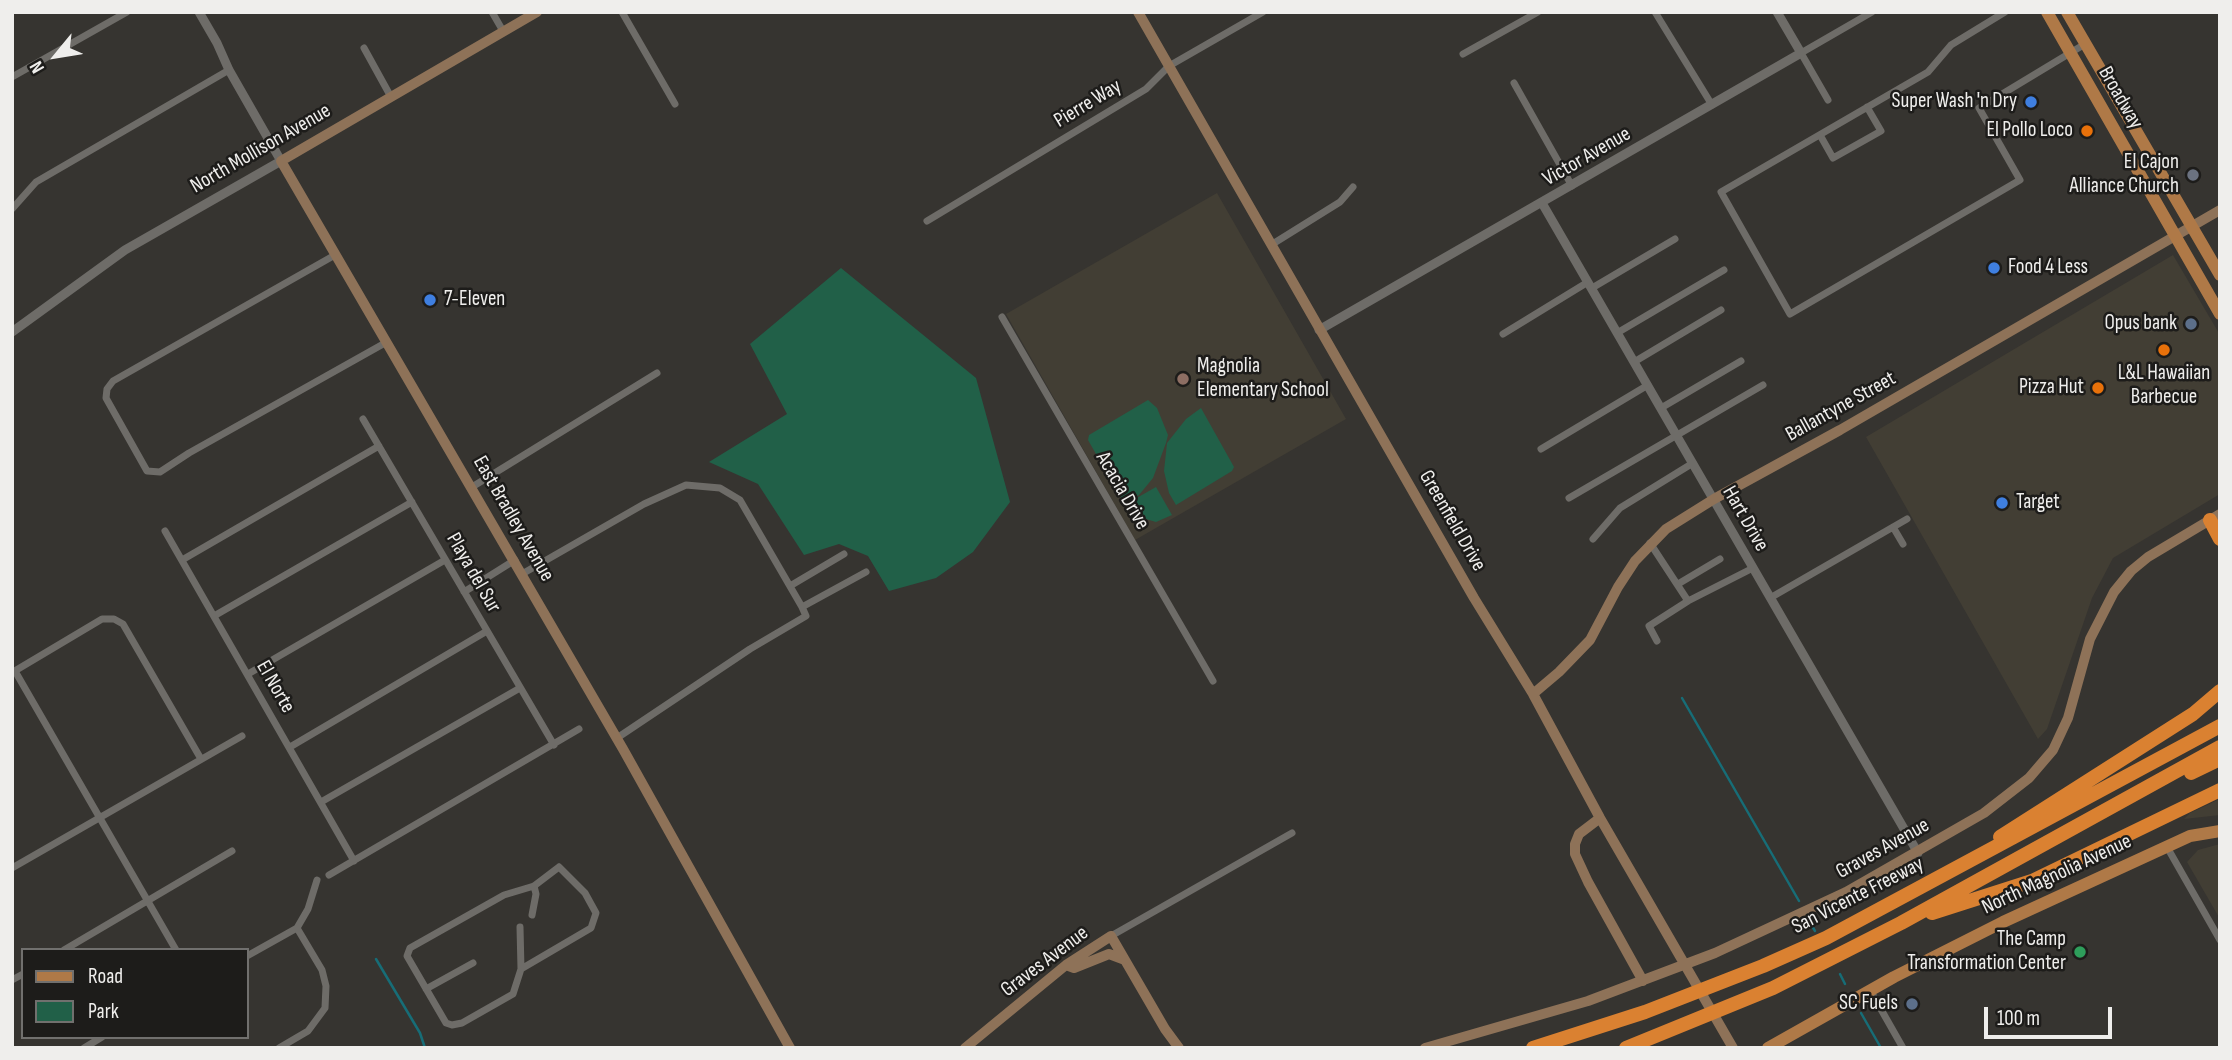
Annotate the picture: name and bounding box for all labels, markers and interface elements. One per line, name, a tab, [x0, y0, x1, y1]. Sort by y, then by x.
north arrow	[21, 21, 91, 91]
text: N	[25, 57, 50, 77]
street label: Broadway	[2092, 62, 2148, 134]
street label: Pierre Way	[1050, 74, 1126, 134]
place label: Super Wash 'n Dry	[1891, 89, 2017, 115]
marker: Super Wash 'n Dry	[2023, 94, 2039, 110]
street label: North Mollison Avenue	[186, 99, 336, 199]
place label: El Pollo Loco	[1986, 118, 2073, 144]
street label: Victor Avenue	[1539, 122, 1635, 192]
marker: El Pollo Loco	[2079, 123, 2095, 139]
place label: El Cajon Alliance Church	[2069, 150, 2179, 200]
marker: El Cajon Alliance Church	[2185, 167, 2201, 183]
place label: Food 4 Less	[2008, 255, 2088, 281]
marker: Food 4 Less	[1986, 260, 2002, 276]
place label: 7-Eleven	[444, 287, 505, 313]
marker: 7-Eleven	[422, 292, 438, 308]
place label: Opus bank	[2105, 311, 2177, 337]
marker: Opus bank	[2183, 316, 2199, 332]
marker: L&L Hawaiian Barbecue	[2156, 342, 2172, 358]
place label: Magnolia Elementary School	[1197, 354, 1329, 404]
place label: L&L Hawaiian Barbecue	[2118, 361, 2210, 411]
street label: Ballantyne Street	[1781, 366, 1901, 448]
marker: Magnolia Elementary School	[1175, 371, 1191, 387]
place label: Pizza Hut	[2019, 375, 2084, 401]
marker: Pizza Hut	[2090, 380, 2106, 396]
street label: Acacia Drive	[1090, 448, 1154, 534]
street label: East Bradley Avenue	[467, 452, 559, 586]
street label: Greenfield Drive	[1413, 466, 1491, 576]
street label: Hart Drive	[1716, 482, 1774, 556]
place label: Target	[2016, 490, 2060, 516]
marker: Target	[1994, 495, 2010, 511]
street label: Playa del Sur	[440, 529, 506, 617]
street label: El Norte	[250, 656, 300, 718]
street label: Graves Avenue	[1832, 813, 1934, 885]
street label: North Magnolia Avenue	[1978, 829, 2136, 921]
street label: San Vicente Freeway	[1788, 852, 1928, 940]
street label: Graves Avenue	[996, 921, 1094, 1003]
place label: The Camp Transformation Center	[1907, 927, 2066, 977]
marker: The Camp Transformation Center	[2072, 944, 2088, 960]
legend	[21, 948, 248, 1039]
text: Road	[88, 964, 123, 989]
place label: SC Fuels	[1839, 991, 1898, 1017]
scale bar	[1987, 993, 2115, 1038]
marker: SC Fuels	[1904, 996, 1920, 1012]
text: Park	[88, 999, 119, 1024]
text: 100 m	[1997, 1006, 2040, 1031]

